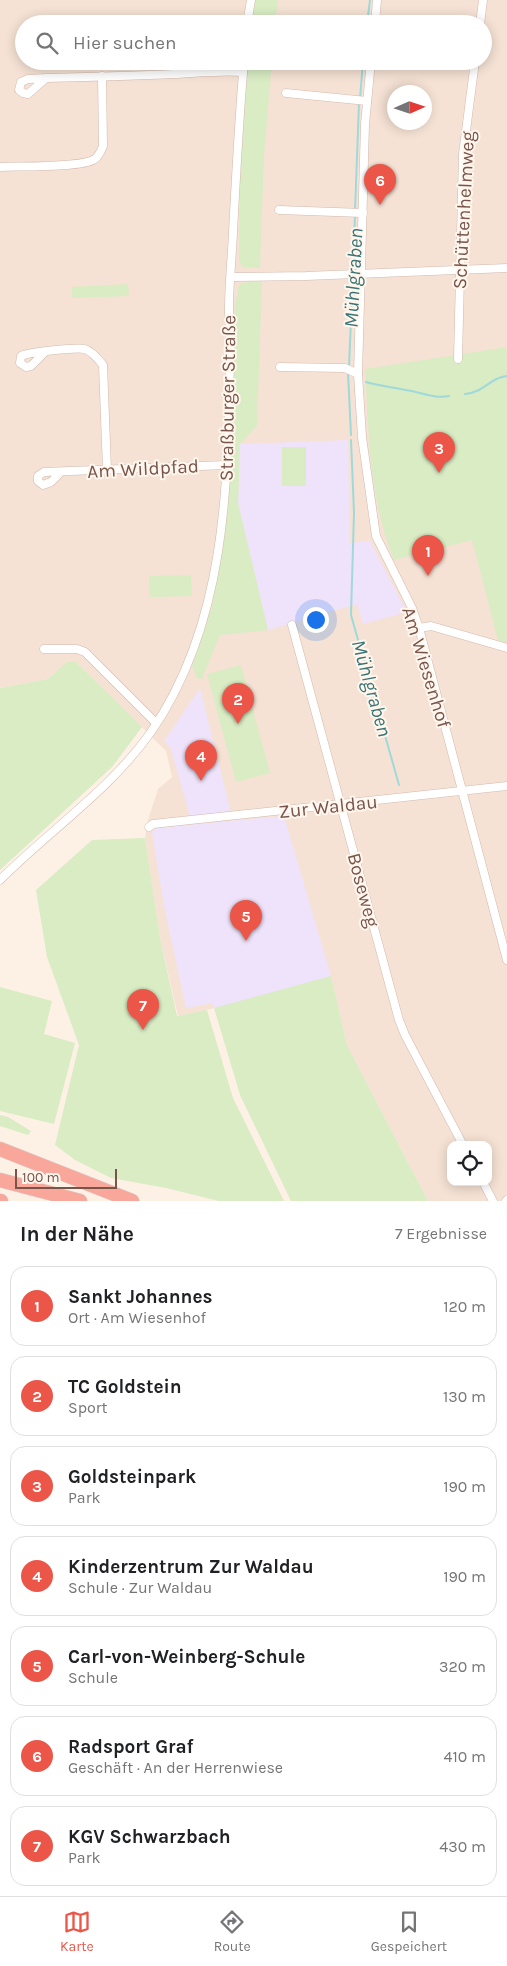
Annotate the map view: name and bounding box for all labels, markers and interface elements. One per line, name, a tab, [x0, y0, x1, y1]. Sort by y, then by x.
search box	[15, 15, 492, 70]
icon: search	[33, 29, 61, 57]
text: Hier suchen	[73, 32, 176, 54]
north arrow	[387, 85, 432, 130]
street label: Schüttenhelmweg	[449, 130, 479, 290]
pin: 6	[364, 164, 396, 205]
water label: Mühlgraben	[339, 228, 368, 328]
street label: Straßburger Straße	[216, 315, 240, 481]
pin: 3	[423, 432, 455, 473]
street label: Am Wildpfad	[87, 455, 199, 483]
pin: 1	[412, 535, 444, 576]
street label: Am Wiesenhof	[397, 604, 455, 731]
your location	[303, 607, 329, 633]
water label: Mühlgraben	[347, 637, 396, 739]
pin: 2	[222, 683, 254, 724]
pin: 4	[185, 740, 217, 781]
street label: Zur Waldau	[277, 791, 379, 823]
street label: Boseweg	[343, 851, 384, 930]
pin: 5	[230, 900, 262, 941]
pin: 7	[127, 989, 159, 1030]
map controls	[447, 1141, 492, 1186]
button: locate	[447, 1141, 492, 1186]
scale bar	[15, 1166, 118, 1189]
text: 100 m	[22, 1169, 60, 1186]
text: In der Nähe	[20, 1222, 134, 1246]
text: 7 Ergebnisse	[395, 1224, 487, 1243]
text: Sankt Johannes	[68, 1286, 213, 1308]
text: 1	[34, 1297, 40, 1316]
text: 120 m	[443, 1297, 486, 1316]
text: Ort · Am Wiesenhof	[68, 1308, 206, 1327]
text: TC Goldstein	[68, 1376, 182, 1398]
text: 2	[32, 1387, 42, 1406]
text: 130 m	[443, 1387, 486, 1406]
text: Sport	[68, 1398, 108, 1417]
text: Goldsteinpark	[68, 1466, 196, 1488]
text: 3	[32, 1477, 42, 1496]
text: 190 m	[443, 1477, 486, 1496]
text: Park	[68, 1488, 100, 1507]
text: Kinderzentrum Zur Waldau	[68, 1556, 314, 1578]
text: 4	[32, 1567, 42, 1586]
text: 190 m	[443, 1567, 486, 1586]
text: Schule · Zur Waldau	[68, 1578, 212, 1597]
text: Carl-von-Weinberg-Schule	[68, 1646, 305, 1668]
text: 5	[32, 1657, 42, 1676]
text: 320 m	[439, 1657, 486, 1676]
text: Schule	[68, 1668, 118, 1687]
text: Radsport Graf	[68, 1736, 194, 1758]
text: 6	[32, 1747, 42, 1766]
text: 410 m	[444, 1747, 486, 1766]
text: Geschäft · An der Herrenwiese	[68, 1758, 283, 1777]
text: KGV Schwarzbach	[68, 1826, 231, 1848]
text: 7	[33, 1837, 41, 1856]
text: 430 m	[439, 1837, 486, 1856]
text: Park	[68, 1848, 100, 1867]
tab: Karte	[60, 1908, 94, 1955]
tab: Route	[214, 1908, 251, 1955]
tab: Gespeichert	[371, 1908, 447, 1955]

